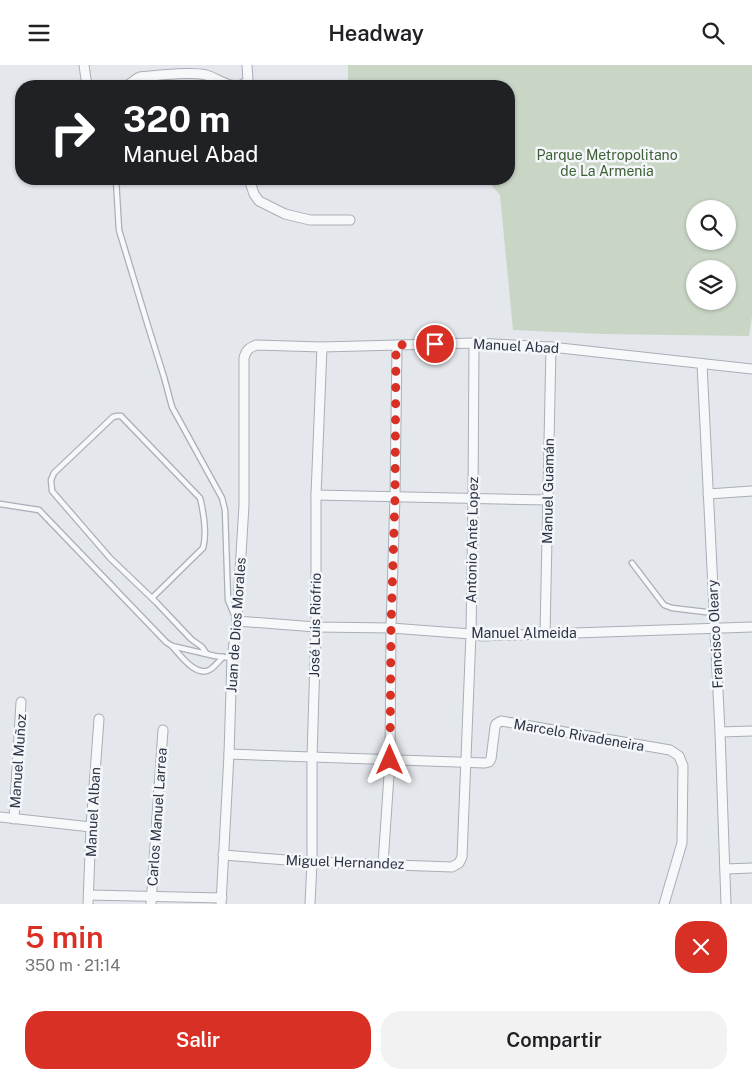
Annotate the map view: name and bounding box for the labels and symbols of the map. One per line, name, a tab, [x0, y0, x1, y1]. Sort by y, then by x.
park label: Parque Metropolitano de La Armenia	[536, 147, 678, 179]
pin	[414, 323, 456, 365]
street label: Manuel Abad	[473, 336, 559, 356]
street label: Manuel Guamán	[539, 438, 557, 544]
street label: Antonio Ante Lopez	[463, 476, 481, 603]
street label: Juan de Dios Morales	[223, 557, 249, 693]
street label: José Luis Riofrio	[306, 572, 324, 678]
street label: Francisco Oleary	[704, 579, 726, 689]
street label: Manuel Almeida	[471, 625, 577, 641]
street label: Manuel Muñoz	[7, 713, 29, 809]
street label: Marcelo Rivadeneira	[512, 716, 646, 754]
position arrow	[363, 733, 415, 785]
street label: Carlos Manuel Larrea	[144, 747, 170, 887]
street label: Manuel Alban	[83, 767, 103, 857]
street label: Miguel Hernandez	[285, 852, 405, 872]

